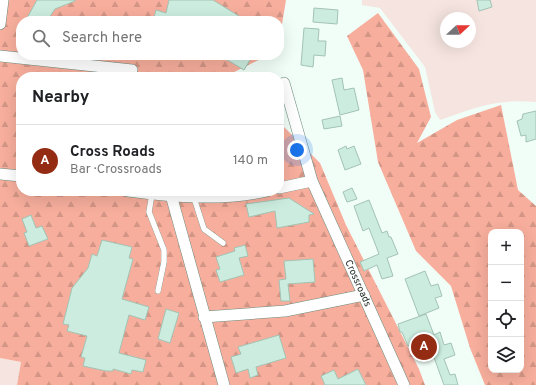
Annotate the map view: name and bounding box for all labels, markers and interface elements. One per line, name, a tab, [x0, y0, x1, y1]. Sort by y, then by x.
north arrow	[440, 12, 476, 48]
search box	[16, 16, 284, 60]
icon: search	[30, 27, 52, 49]
text: Search here	[62, 29, 142, 48]
text: Nearby	[32, 87, 89, 109]
your location	[287, 140, 307, 160]
text: Cross Roads	[70, 143, 155, 162]
text: A	[40, 153, 50, 169]
text: 140 m	[233, 153, 268, 169]
text: Bar · Crossroads	[70, 162, 162, 178]
map controls	[488, 229, 524, 373]
button: +	[488, 229, 524, 265]
street label: Crossroads	[342, 258, 374, 309]
button: −	[488, 265, 524, 301]
button: locate	[488, 301, 524, 337]
pin: A	[411, 332, 437, 362]
button: layers	[488, 337, 524, 373]

